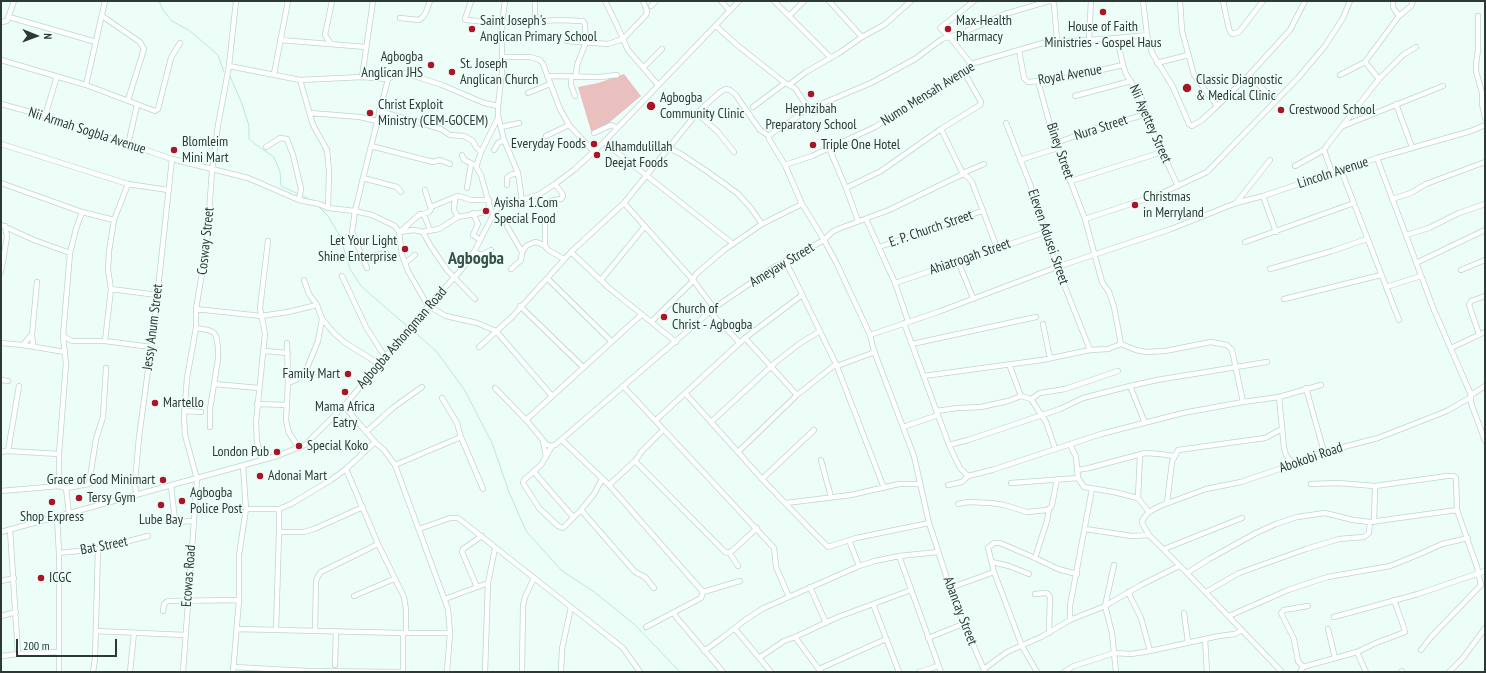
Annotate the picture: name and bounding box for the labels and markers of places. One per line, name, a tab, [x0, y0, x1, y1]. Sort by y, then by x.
marker: House of Faith Ministries - Gospel Haus	[1098, 7, 1108, 17]
place label: Saint Joseph's Anglican Primary School	[480, 13, 597, 46]
place label: Max-Health Pharmacy	[956, 13, 1012, 46]
place label: House of Faith Ministries - Gospel Haus	[1045, 19, 1161, 52]
marker: Saint Joseph's Anglican Primary School	[467, 24, 477, 34]
marker: Max-Health Pharmacy	[943, 24, 953, 34]
place label: Agbogba Anglican JHS	[361, 49, 423, 82]
place label: St. Joseph Anglican Church	[460, 56, 538, 88]
marker: Agbogba Anglican JHS	[426, 60, 436, 70]
marker: St. Joseph Anglican Church	[447, 67, 457, 77]
place label: Classic Diagnostic & Medical Clinic	[1196, 72, 1283, 104]
marker: Classic Diagnostic & Medical Clinic	[1181, 82, 1193, 94]
marker: Hephzibah Preparatory School	[806, 89, 816, 99]
place label: Agbogba Community Clinic	[660, 90, 744, 122]
place label: Christ Exploit Ministry (CEM-GOCEM)	[378, 97, 488, 130]
marker: Agbogba Community Clinic	[645, 100, 657, 112]
place label: Hephzibah Preparatory School	[765, 101, 857, 134]
place label: Crestwood School	[1289, 102, 1375, 118]
marker: Crestwood School	[1276, 105, 1286, 115]
marker: Christ Exploit Ministry (CEM-GOCEM)	[365, 108, 375, 118]
place label: Blomleim Mini Mart	[182, 134, 229, 166]
place label: Everyday Foods	[511, 136, 586, 152]
place label: Triple One Hotel	[821, 137, 900, 153]
marker: Everyday Foods	[589, 139, 599, 149]
place label: Alhamdulillah Deejat Foods	[605, 139, 672, 172]
marker: Triple One Hotel	[808, 140, 818, 150]
marker: Blomleim Mini Mart	[169, 145, 179, 155]
marker: Alhamdulillah Deejat Foods	[592, 150, 602, 160]
place label: Christmas in Merryland	[1143, 189, 1204, 222]
place label: Ayisha 1.Com Special Food	[494, 195, 558, 228]
marker: Christmas in Merryland	[1130, 200, 1140, 210]
marker: Ayisha 1.Com Special Food	[481, 206, 491, 216]
place label: Let Your Light Shine Enterprise	[318, 233, 397, 266]
marker: Let Your Light Shine Enterprise	[400, 244, 410, 254]
place label: Church of Christ - Agbogba	[672, 301, 752, 334]
marker: Church of Christ - Agbogba	[659, 312, 669, 322]
place label: Family Mart	[282, 366, 340, 382]
marker: Family Mart	[343, 369, 353, 379]
marker: Mama Africa Eatry	[340, 387, 350, 397]
place label: Martello	[163, 395, 204, 411]
marker: Martello	[150, 398, 160, 408]
place label: Mama Africa Eatry	[315, 399, 375, 432]
place label: Special Koko	[307, 438, 368, 454]
marker: Special Koko	[294, 441, 304, 451]
place label: London Pub	[212, 444, 269, 460]
marker: London Pub	[272, 447, 282, 457]
place label: Adonai Mart	[268, 468, 327, 484]
marker: Adonai Mart	[255, 471, 265, 481]
place label: Grace of God Minimart	[47, 472, 155, 488]
marker: Grace of God Minimart	[158, 475, 168, 485]
place label: Agbogba Police Post	[190, 485, 242, 518]
place label: Tersy Gym	[87, 490, 136, 506]
marker: Tersy Gym	[74, 493, 84, 503]
marker: Agbogba Police Post	[177, 496, 187, 506]
marker: Shop Express	[47, 497, 57, 507]
marker: Lube Bay	[156, 500, 166, 510]
place label: Shop Express	[20, 509, 84, 525]
place label: Lube Bay	[139, 512, 183, 528]
place label: ICGC	[49, 570, 72, 586]
marker: ICGC	[36, 573, 46, 583]

